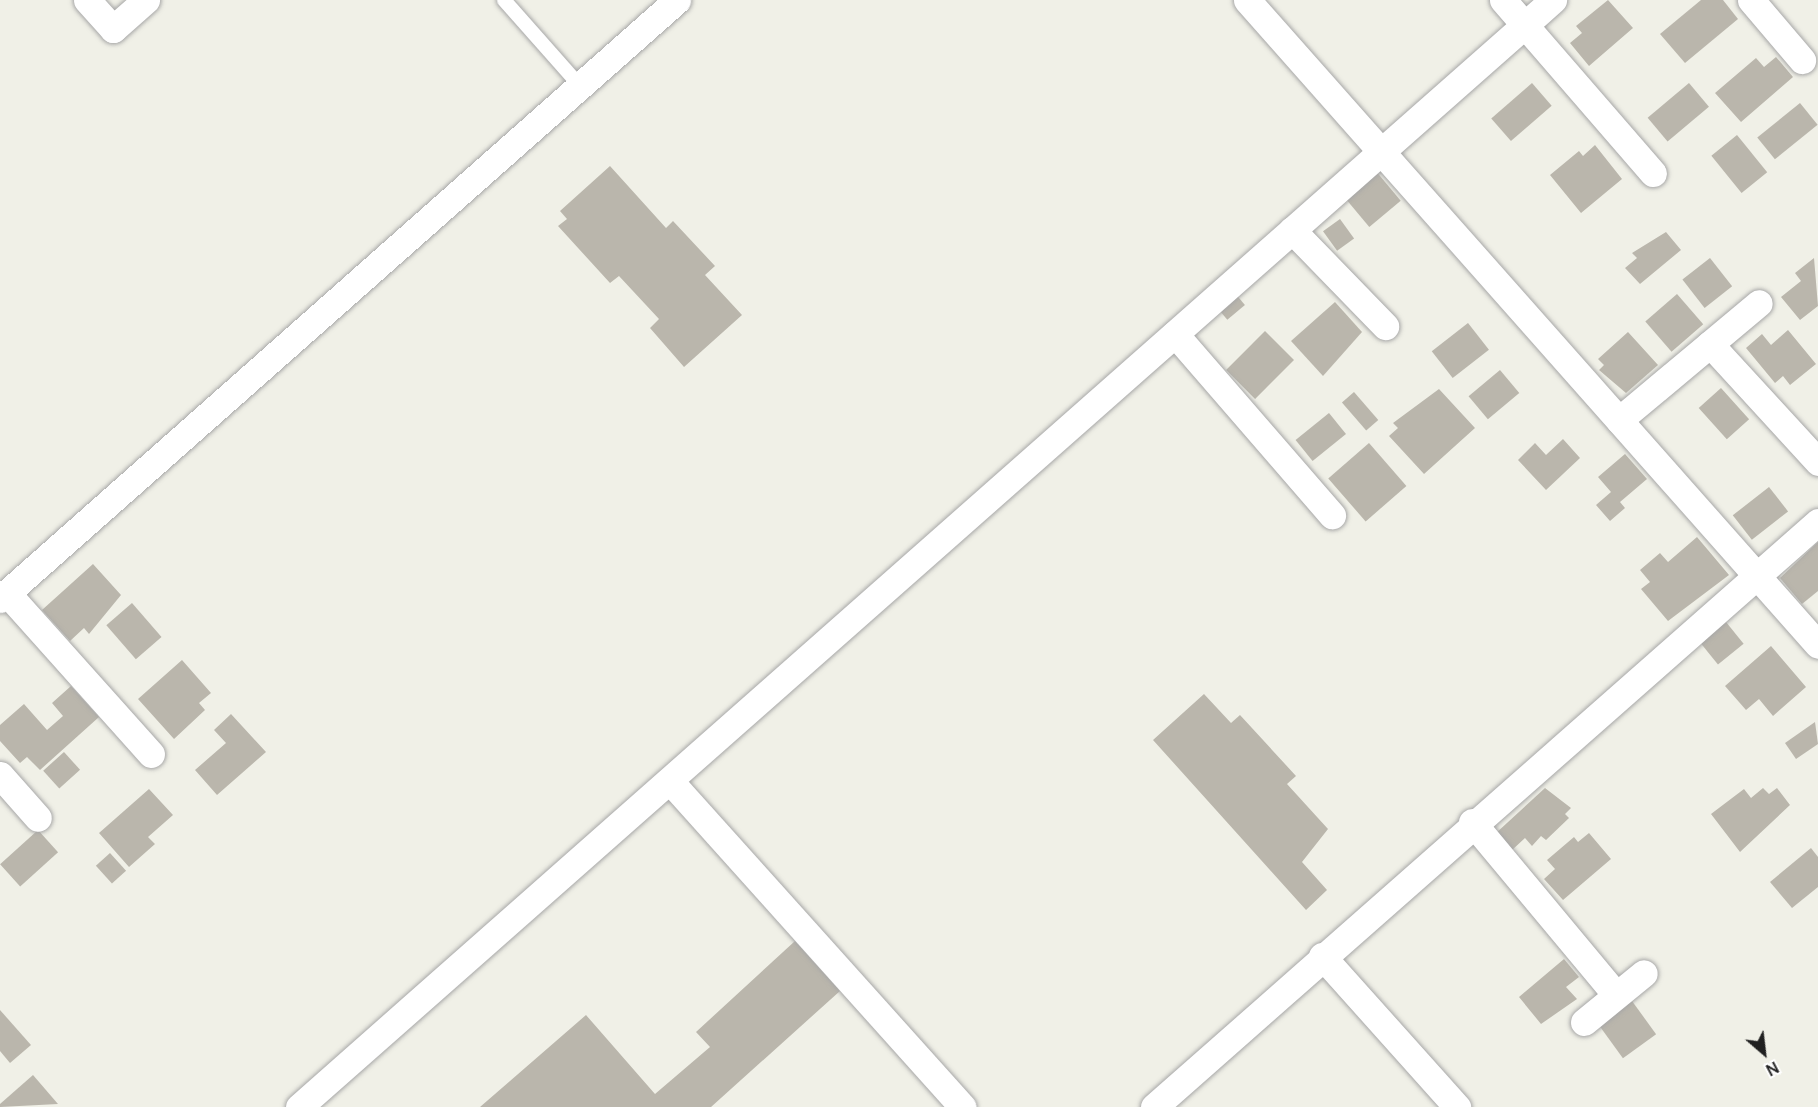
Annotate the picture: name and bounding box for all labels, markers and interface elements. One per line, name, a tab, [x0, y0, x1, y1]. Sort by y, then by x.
north arrow	[1734, 1023, 1794, 1083]
text: N	[1762, 1056, 1783, 1081]

